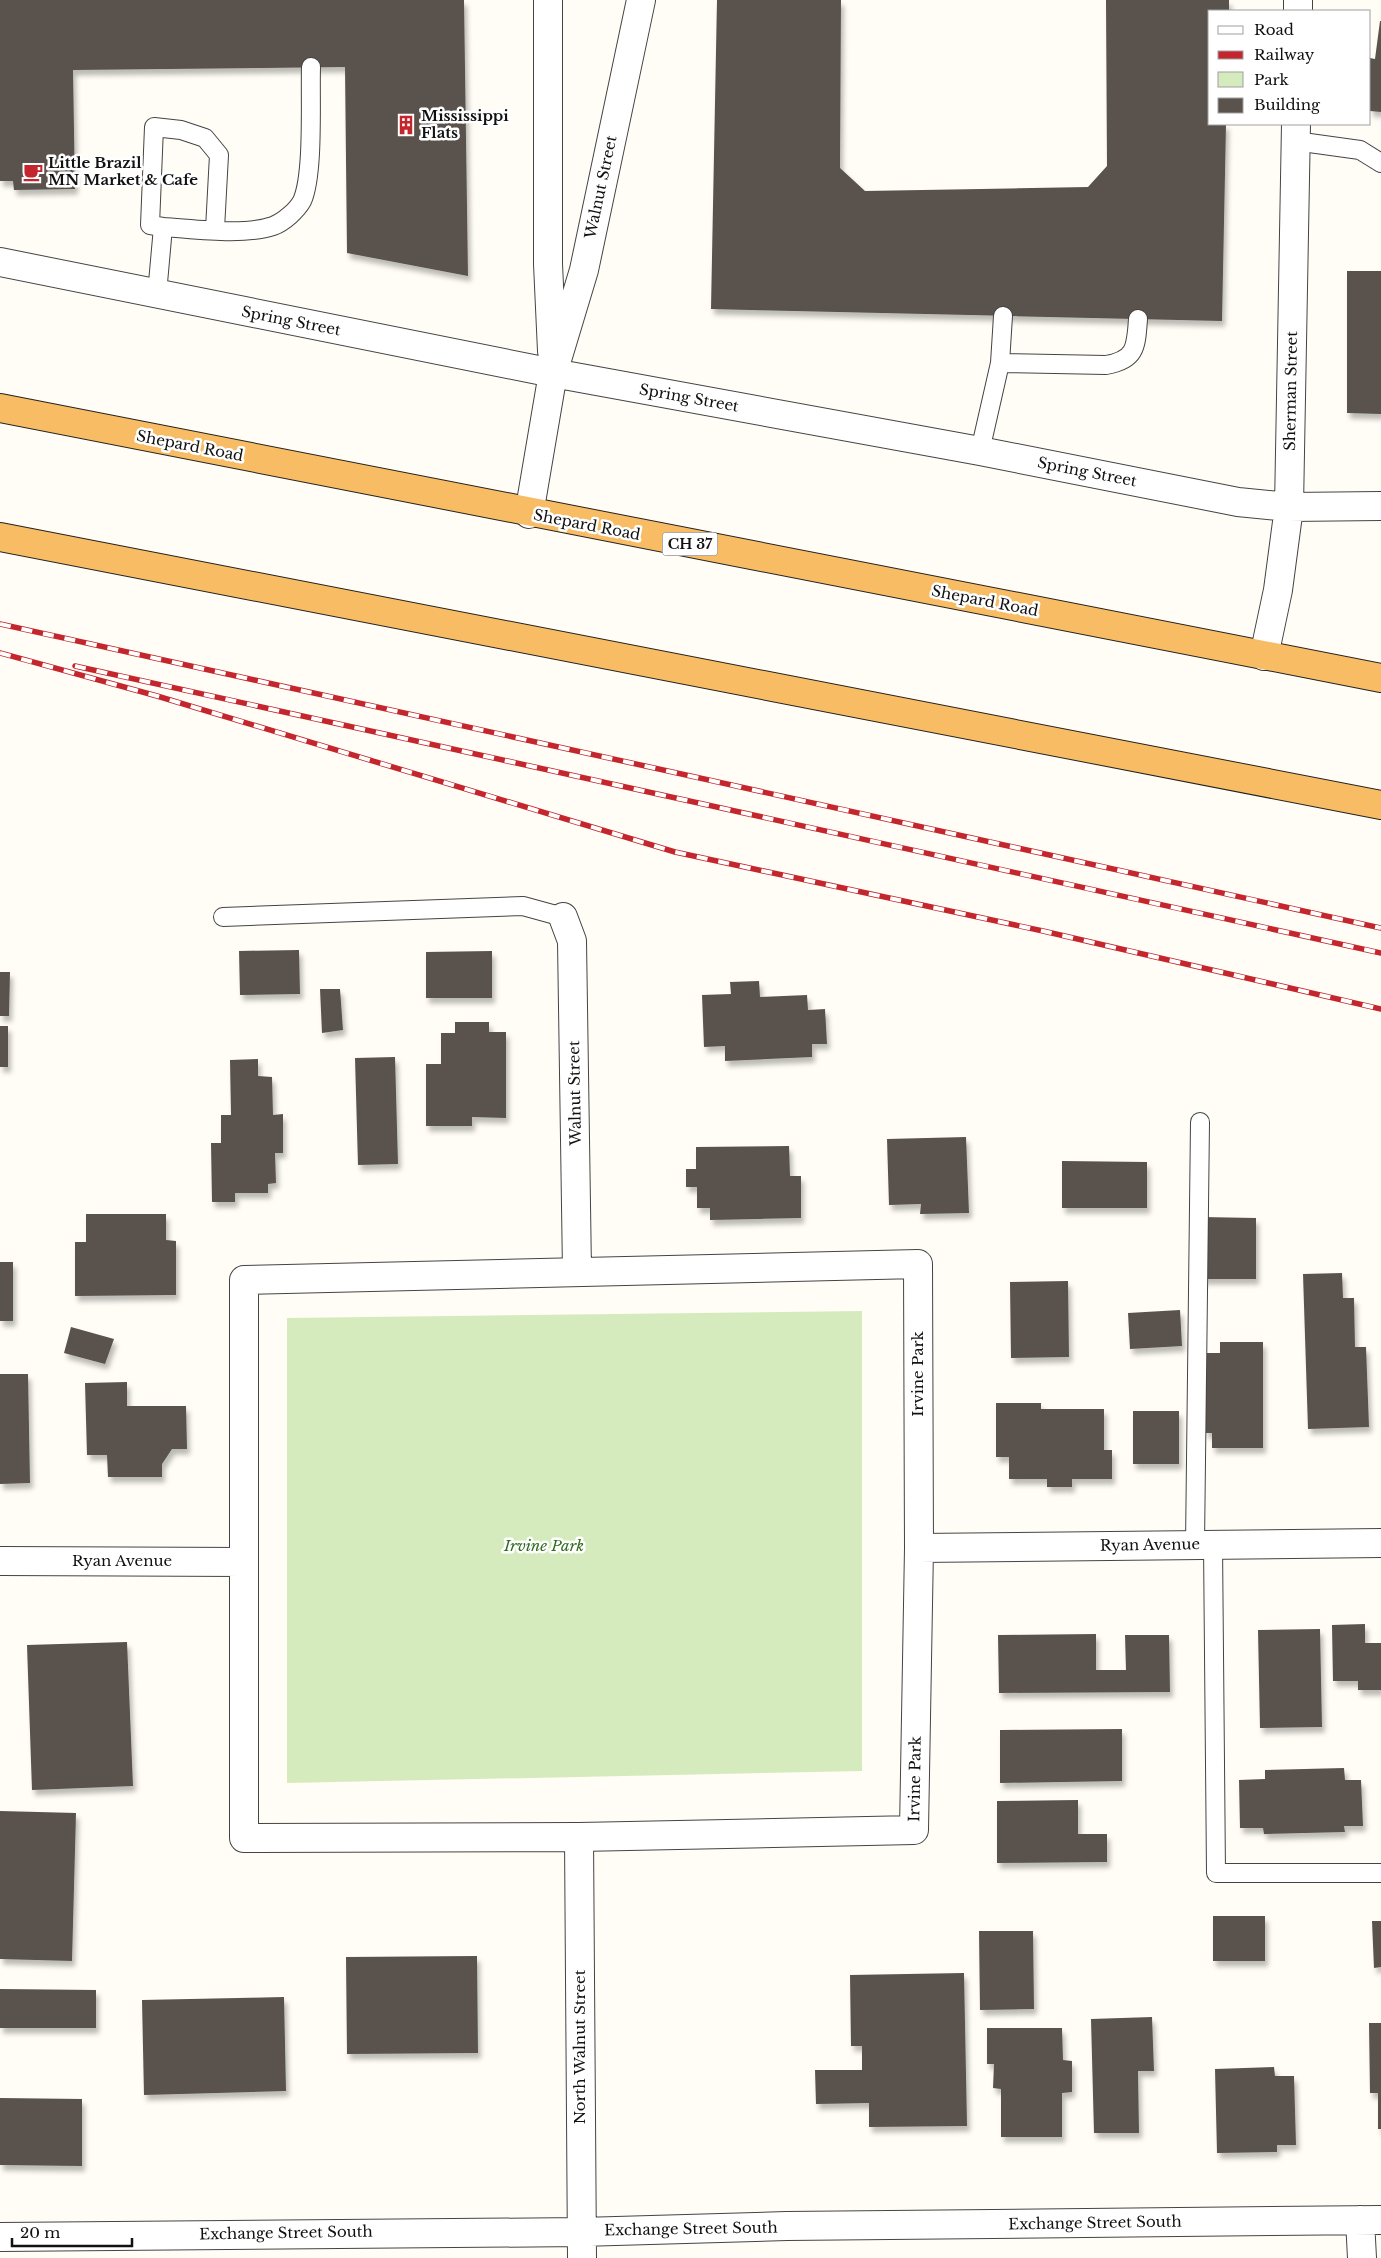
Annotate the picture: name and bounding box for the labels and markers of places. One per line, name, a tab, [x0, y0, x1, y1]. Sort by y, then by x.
place label: Mississippi Flats	[421, 106, 509, 142]
building icon: Mississippi Flats	[395, 114, 417, 136]
place label: Little Brazil MN Market & Cafe	[48, 153, 198, 189]
cafe icon: Little Brazil MN Market & Cafe	[22, 161, 44, 183]

